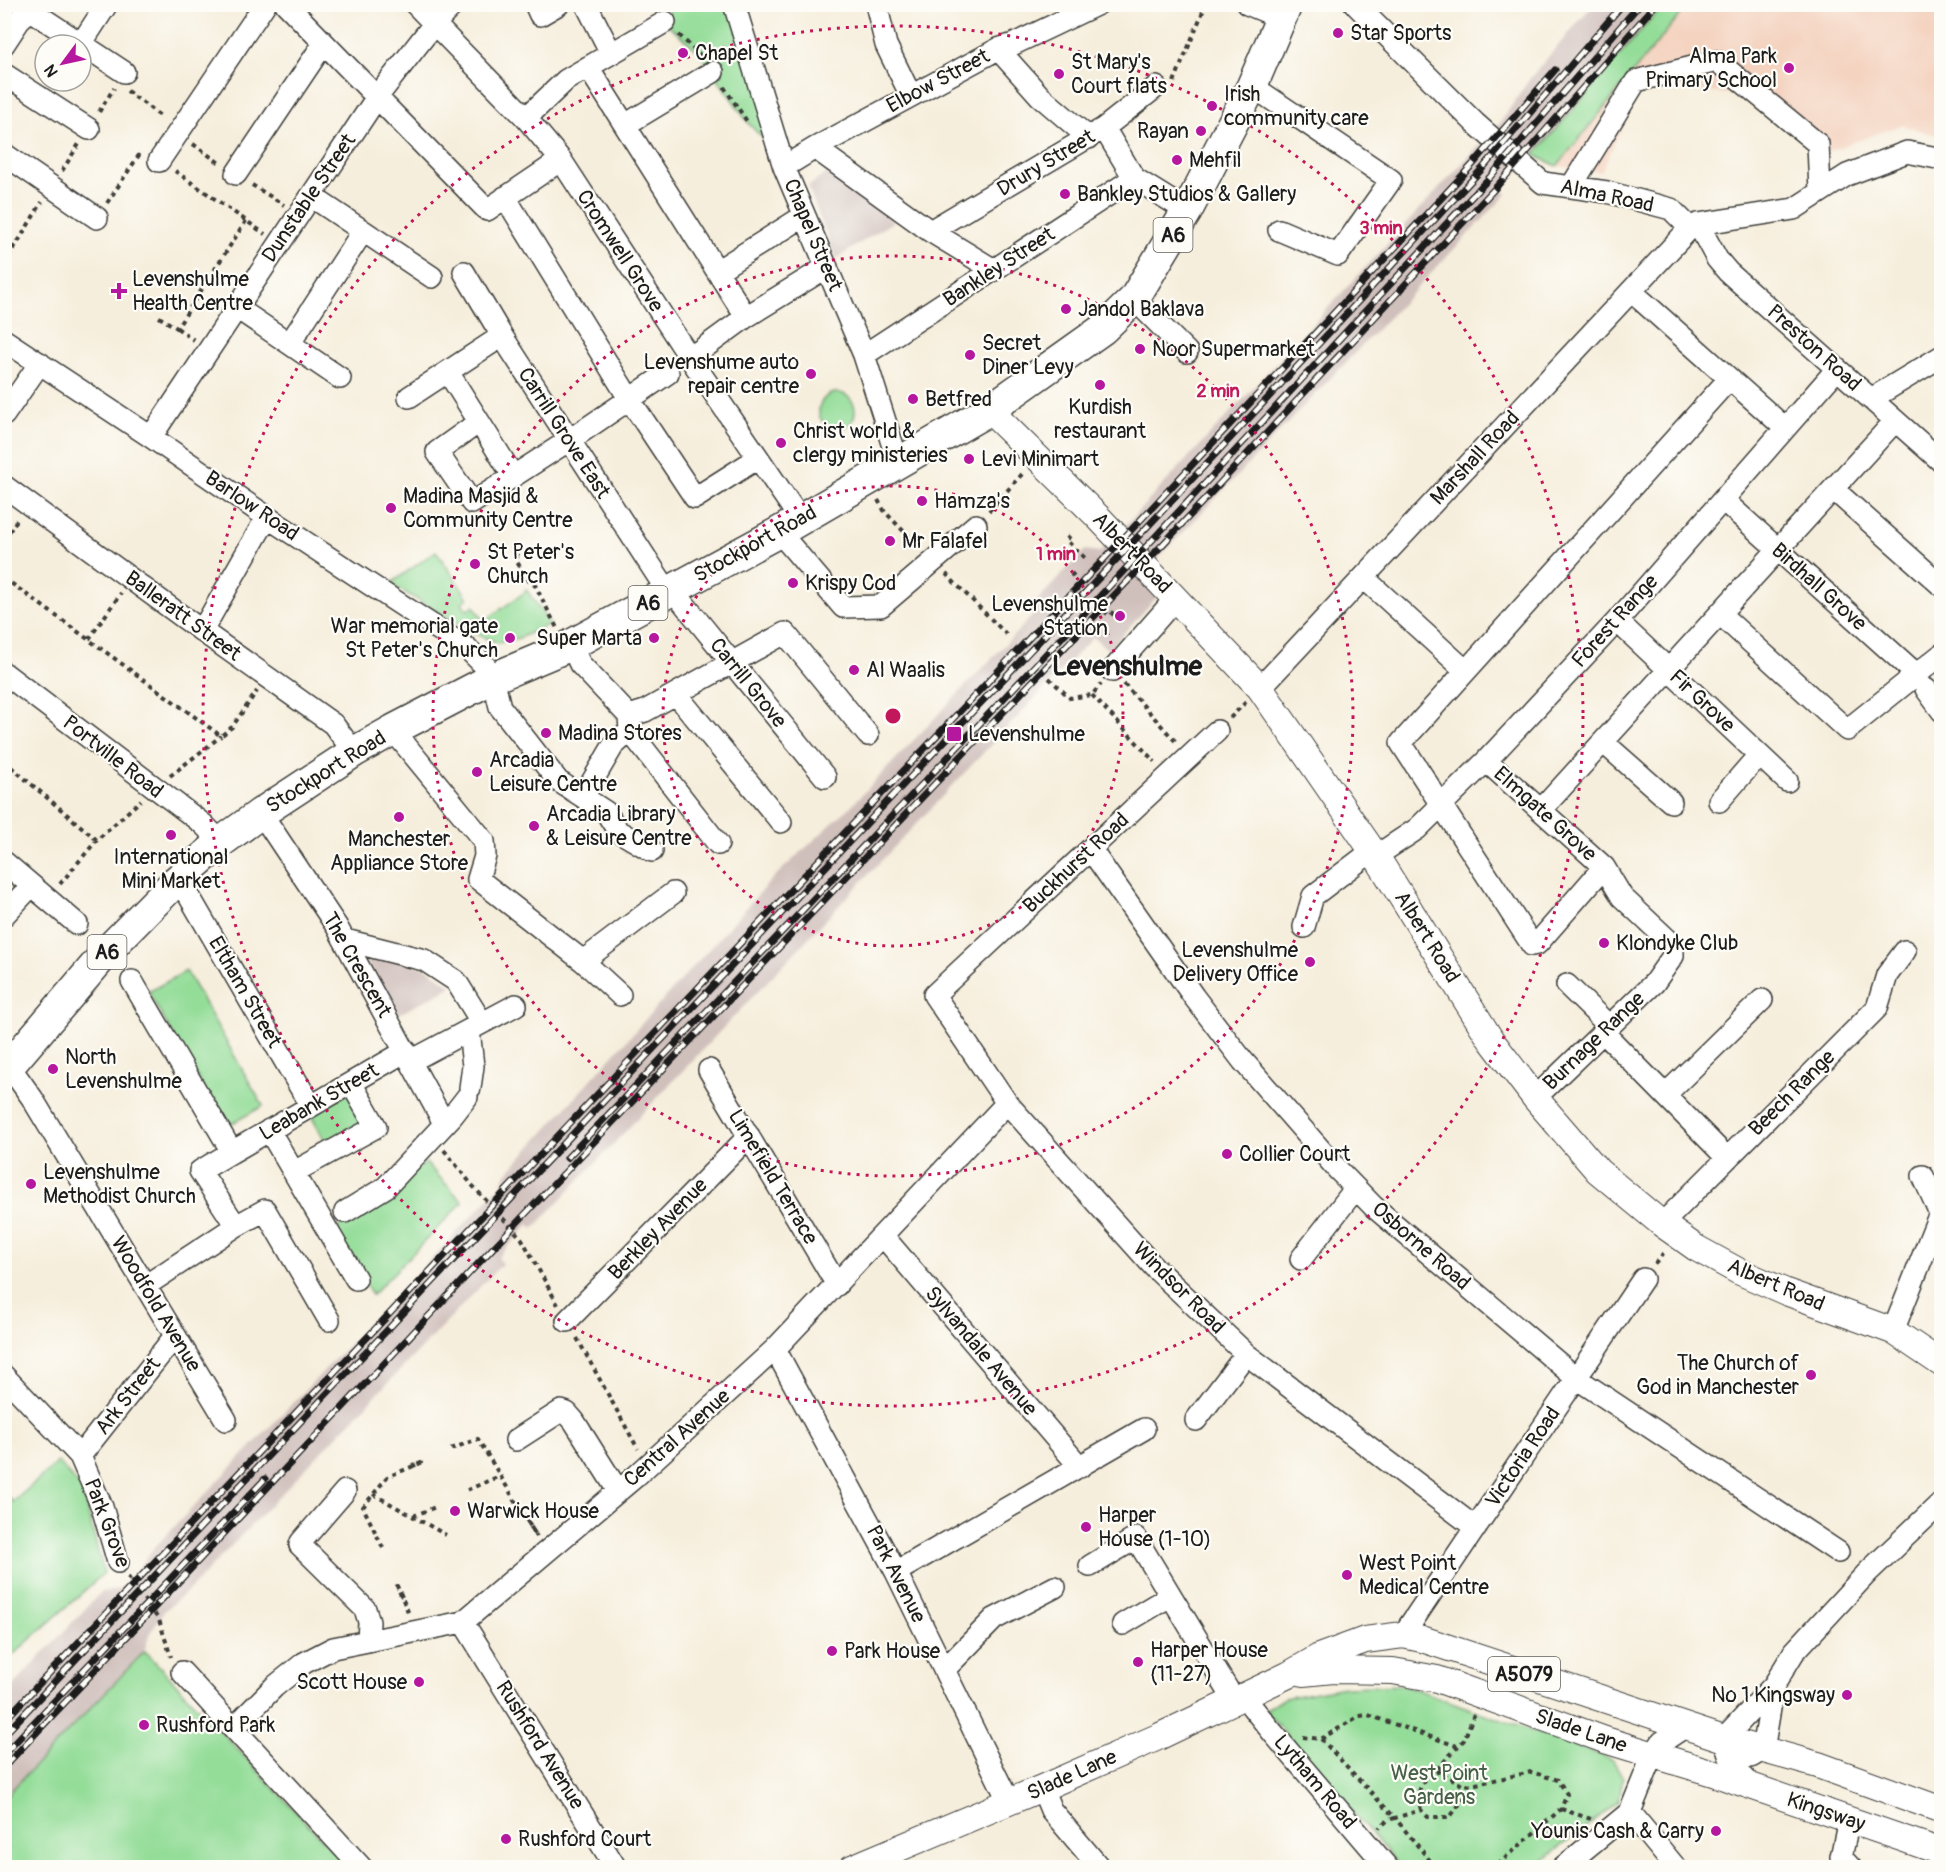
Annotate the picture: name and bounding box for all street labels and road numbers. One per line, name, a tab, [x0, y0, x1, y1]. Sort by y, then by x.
street label: Elbow Street	[882, 42, 995, 119]
street label: Drury Street	[992, 123, 1100, 203]
street label: Dunstable Street	[256, 128, 362, 268]
street label: Alma Road	[1558, 173, 1656, 219]
street label: Chapel Street	[777, 175, 849, 296]
street label: Cromwell Grove	[570, 185, 670, 318]
road number: A6	[1154, 218, 1192, 252]
street label: Bankley Street	[938, 221, 1060, 313]
street label: Preston Road	[1761, 299, 1867, 397]
street label: Carrill Grove East	[512, 362, 617, 504]
street label: Marshall Road	[1424, 405, 1526, 511]
street label: Barlow Road	[200, 465, 304, 547]
street label: Stockport Road	[689, 499, 821, 589]
street label: Albert Road	[1086, 506, 1178, 600]
street label: Birdhall Grove	[1766, 537, 1873, 637]
street label: Balleratt Street	[120, 565, 247, 668]
street label: Forest Range	[1566, 568, 1665, 673]
road number: A6	[628, 586, 668, 620]
street label: Carrill Grove	[703, 633, 793, 734]
street label: Fir Grove	[1663, 664, 1741, 739]
street label: Portville Road	[57, 709, 169, 805]
street label: Stockport Road	[261, 724, 391, 820]
street label: Elmgate Grove	[1488, 761, 1603, 868]
street label: Buckhurst Road	[1017, 807, 1135, 919]
street label: Albert Road	[1388, 886, 1466, 988]
street label: The Crescent	[316, 908, 398, 1023]
street label: Eltham Street	[202, 931, 288, 1053]
road number: A6	[88, 935, 126, 969]
street label: Burnage Range	[1537, 985, 1651, 1096]
street label: Beech Range	[1743, 1043, 1842, 1142]
street label: Leabank Street	[254, 1057, 384, 1147]
street label: Limefield Terrace	[722, 1104, 824, 1250]
street label: Berkley Avenue	[602, 1172, 714, 1286]
street label: Osborne Road	[1366, 1196, 1476, 1296]
street label: Woodfold Avenue	[105, 1231, 207, 1377]
street label: Windsor Road	[1127, 1236, 1231, 1340]
street label: Albert Road	[1723, 1252, 1829, 1318]
street label: Sylvandale Avenue	[919, 1281, 1044, 1422]
street label: Ark Street	[89, 1351, 167, 1440]
street label: Central Avenue	[618, 1383, 736, 1493]
street label: Victoria Road	[1479, 1401, 1567, 1513]
street label: Park Grove	[78, 1475, 137, 1572]
street label: Park Avenue	[860, 1521, 932, 1628]
road number: A5079	[1488, 1657, 1560, 1691]
street label: Rushford Avenue	[490, 1676, 591, 1815]
street label: Slade Lane	[1531, 1703, 1631, 1760]
street label: Lytham Road	[1268, 1729, 1362, 1835]
street label: Slade Lane	[1023, 1743, 1122, 1807]
street label: Kingsway	[1783, 1786, 1869, 1838]

